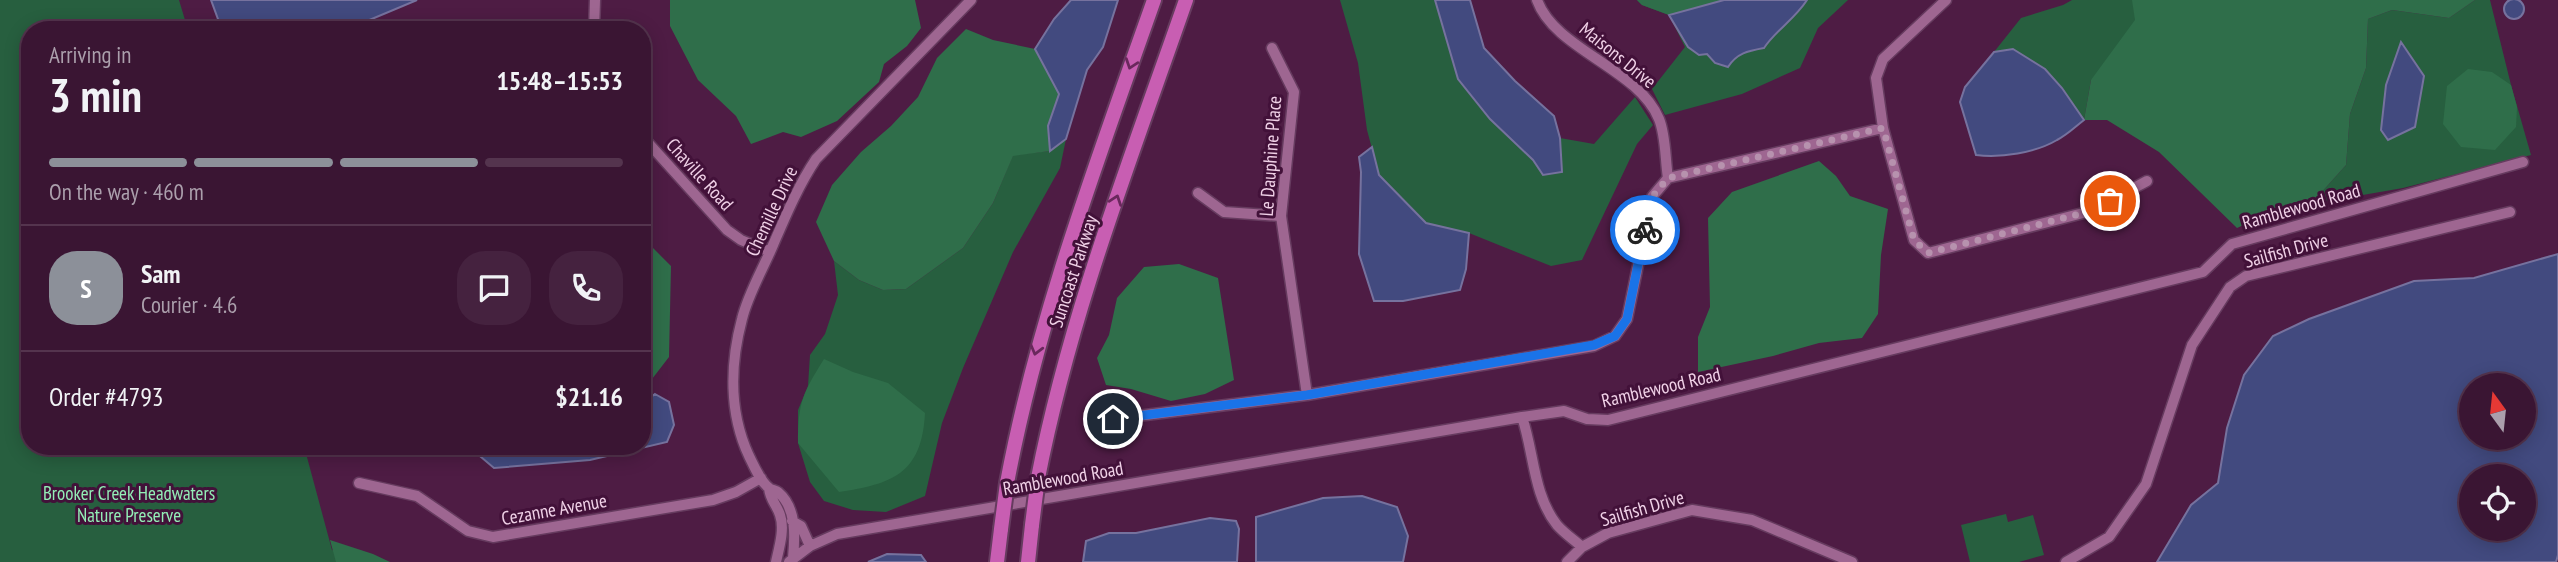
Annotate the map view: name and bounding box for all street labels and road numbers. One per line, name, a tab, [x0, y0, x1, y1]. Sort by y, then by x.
street label: Maisons Drive	[1575, 17, 1661, 93]
street label: Le Dauphine Place	[1254, 95, 1286, 217]
street label: Chaville Road	[661, 133, 739, 215]
street label: Chemille Drive	[740, 162, 802, 260]
street label: Ramblewood Road	[2239, 178, 2363, 234]
street label: Suncoast Parkway	[1044, 211, 1103, 330]
street label: Sailfish Drive	[2241, 227, 2331, 273]
street label: Ramblewood Road	[1599, 362, 1723, 412]
street label: Ramblewood Road	[1001, 456, 1125, 500]
street label: Sailfish Drive	[1597, 485, 1687, 531]
street label: Cezanne Avenue	[500, 488, 609, 530]

